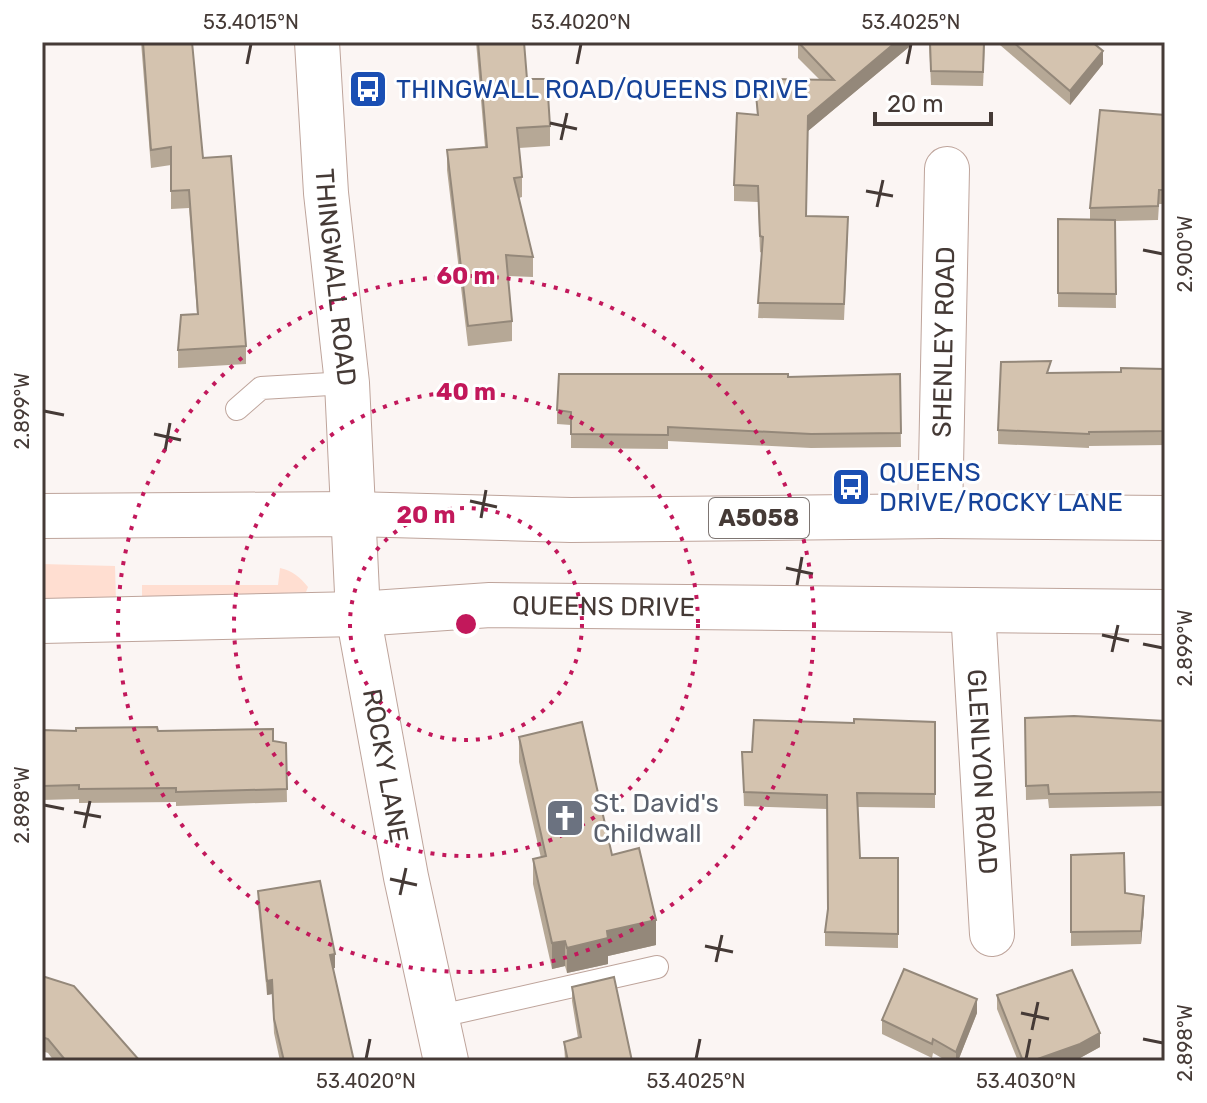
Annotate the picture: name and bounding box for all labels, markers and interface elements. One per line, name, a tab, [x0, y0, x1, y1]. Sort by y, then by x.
text: 53.4015°N	[203, 10, 299, 34]
text: 53.4020°N	[531, 10, 631, 34]
text: 53.4025°N	[861, 10, 961, 34]
bus stop icon: THINGWALL ROAD/QUEENS DRIVE	[347, 68, 389, 110]
place label: THINGWALL ROAD/QUEENS DRIVE	[396, 74, 809, 105]
scale bar	[875, 76, 991, 126]
text: 20 m	[887, 90, 944, 118]
street label: THINGWALL ROAD	[309, 168, 362, 388]
text: 2.900°W	[1173, 216, 1197, 292]
street label: SHENLEY ROAD	[927, 246, 961, 438]
text: 60 m	[436, 262, 496, 290]
text: 2.899°W	[10, 373, 34, 449]
text: 40 m	[436, 378, 496, 406]
place label: QUEENS DRIVE/ROCKY LANE	[879, 457, 1123, 518]
bus stop icon: QUEENS DRIVE/ROCKY LANE	[830, 466, 872, 508]
road number: A5058	[709, 498, 809, 538]
text: 20 m	[396, 501, 456, 529]
street label: QUEENS DRIVE	[512, 590, 695, 623]
centre of rings	[452, 610, 480, 638]
text: 2.899°W	[1173, 610, 1197, 686]
street label: GLENLYON ROAD	[960, 668, 1003, 875]
street label: ROCKY LANE	[356, 686, 414, 845]
text: 2.898°W	[10, 766, 34, 844]
place label: St. David's Childwall	[593, 788, 719, 849]
church icon: St. David's Childwall	[544, 797, 586, 839]
text: 2.898°W	[1173, 1004, 1197, 1082]
text: 53.4020°N	[316, 1069, 416, 1093]
text: 53.4025°N	[646, 1069, 746, 1093]
text: 53.4030°N	[976, 1069, 1076, 1093]

